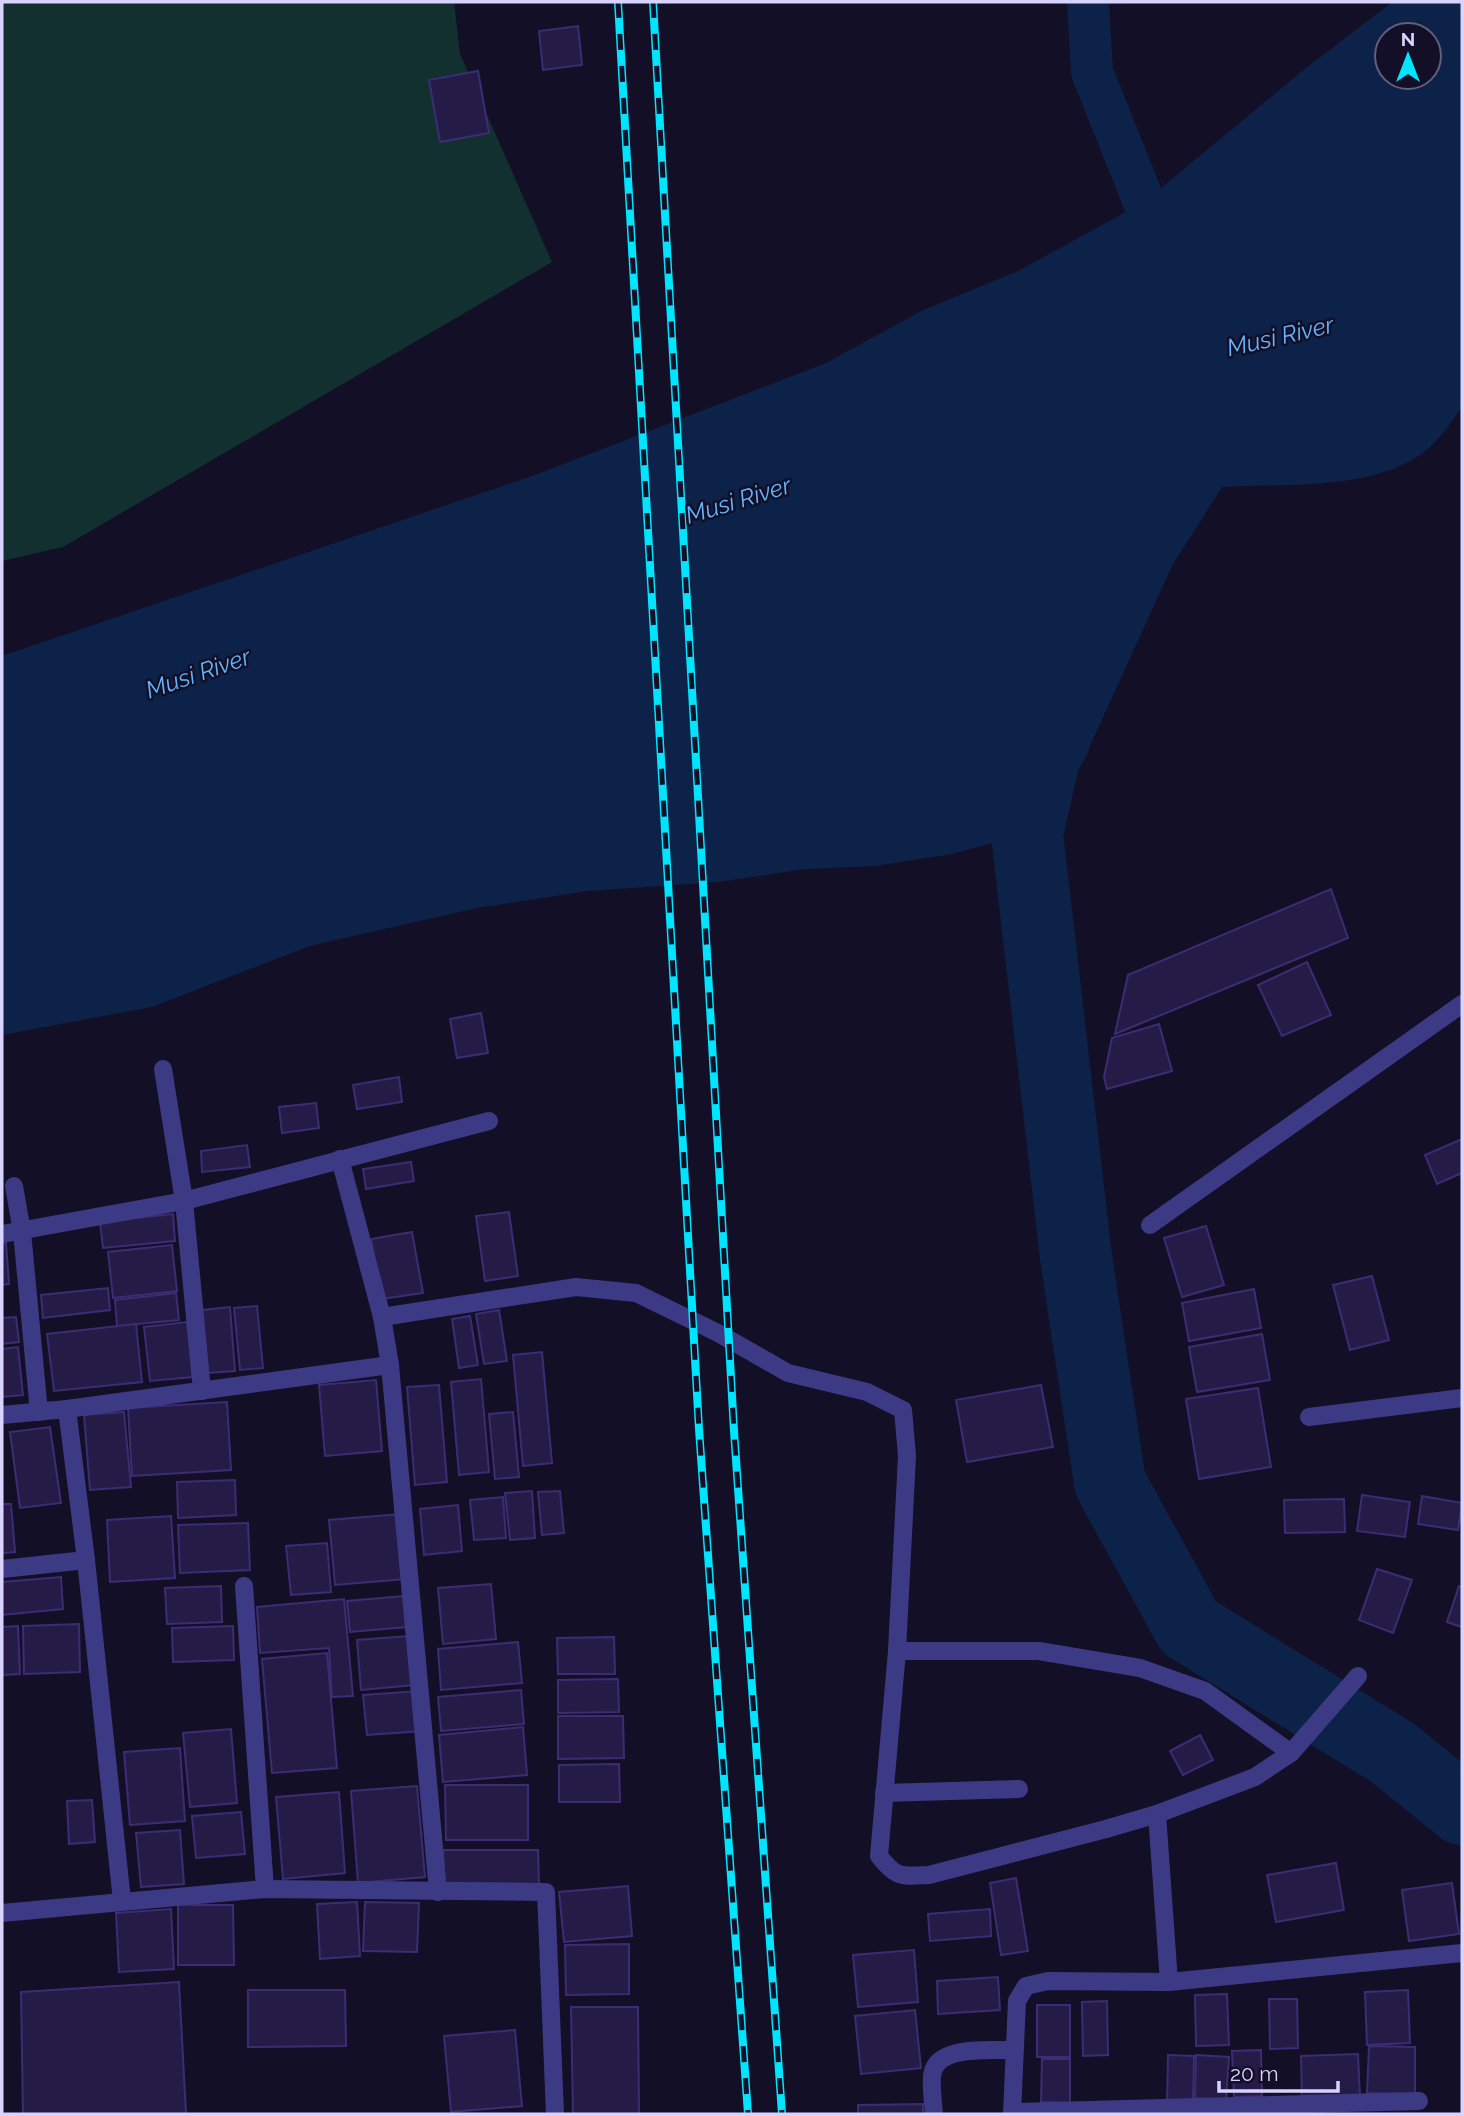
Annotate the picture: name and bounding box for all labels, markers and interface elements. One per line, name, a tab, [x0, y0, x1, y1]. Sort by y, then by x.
north arrow	[1373, 21, 1443, 91]
text: N	[1401, 28, 1415, 50]
water label: Musi River	[1224, 309, 1337, 362]
water label: Musi River	[682, 470, 795, 530]
water label: Musi River	[142, 641, 255, 704]
scale bar	[1219, 2050, 1338, 2094]
text: 20 m	[1230, 2061, 1278, 2086]

